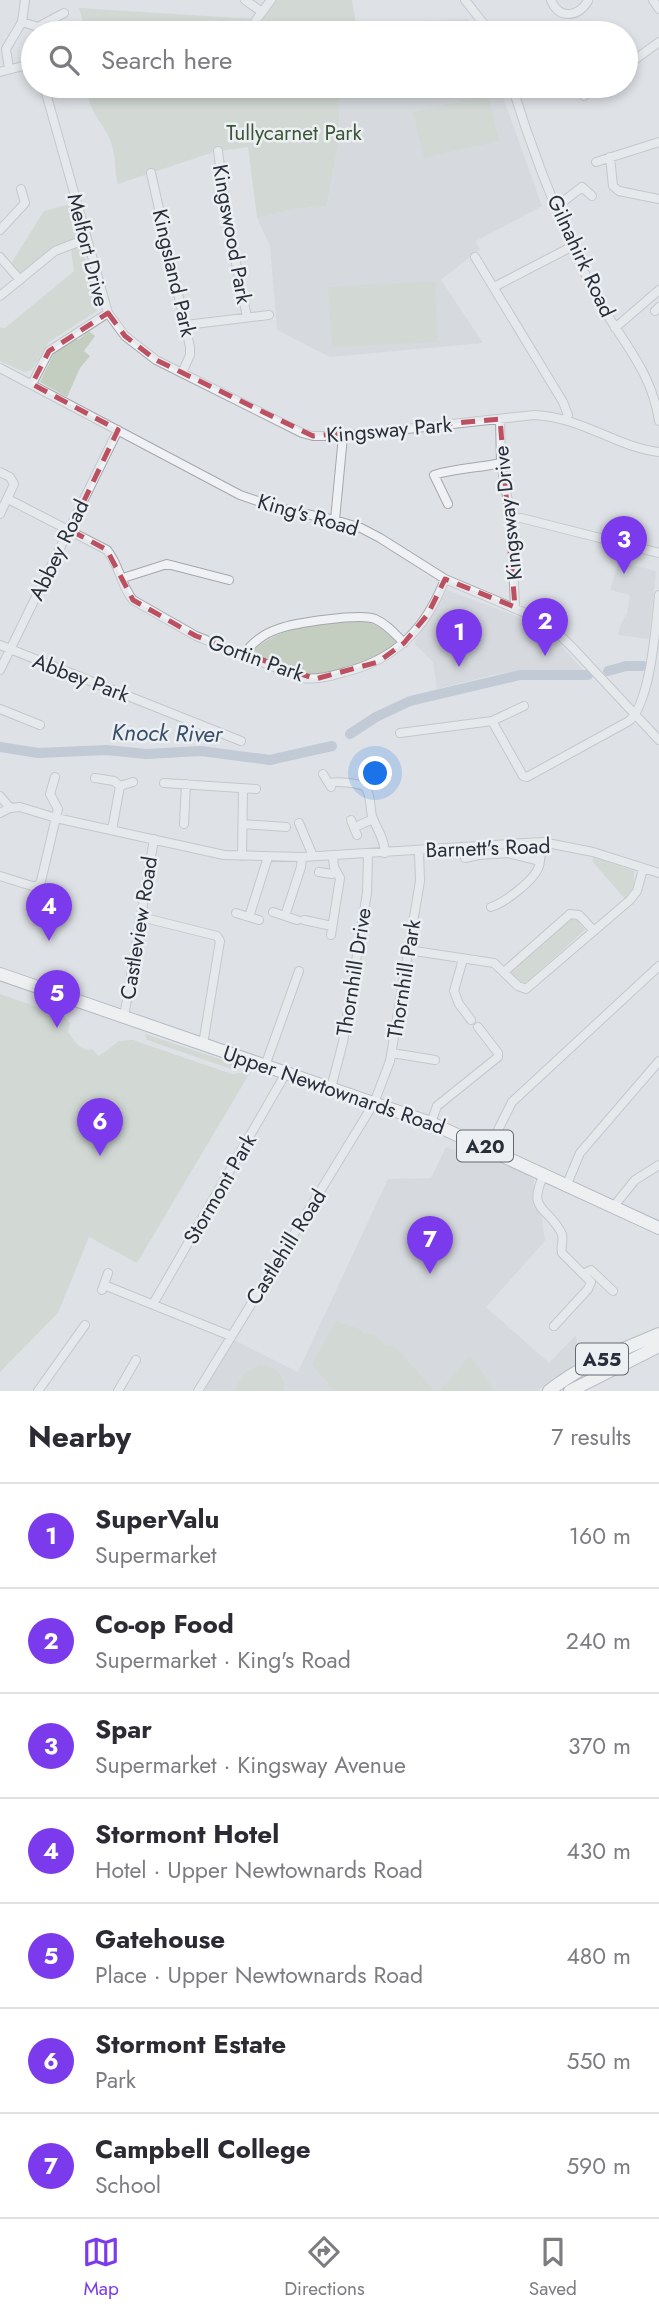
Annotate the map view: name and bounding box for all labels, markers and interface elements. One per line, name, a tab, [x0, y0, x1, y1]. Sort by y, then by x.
search box	[21, 21, 638, 98]
icon: search	[45, 41, 83, 79]
text: Search here	[101, 41, 233, 79]
park label: Tullycarnet Park	[226, 118, 363, 148]
street label: Kingswood Park	[205, 162, 259, 307]
street label: Melfort Drive	[59, 190, 117, 310]
street label: Gilnahirk Road	[539, 190, 623, 322]
street label: Kingsland Park	[145, 206, 203, 341]
street label: Kingsway Park	[325, 410, 454, 450]
street label: Kingsway Drive	[486, 444, 530, 582]
street label: King's Road	[254, 486, 362, 544]
street label: Abbey Road	[22, 494, 96, 606]
pin: 3	[601, 516, 647, 574]
pin: 2	[522, 598, 568, 656]
pin: 1	[436, 609, 482, 667]
street label: Gortin Park	[204, 627, 309, 689]
street label: Abbey Park	[28, 646, 134, 710]
water label: Knock River	[111, 715, 224, 751]
your location	[358, 756, 392, 790]
street label: Barnett's Road	[425, 831, 551, 865]
street label: Castleview Road	[113, 854, 165, 1002]
pin: 4	[26, 883, 72, 941]
street label: Thornhill Drive	[329, 905, 379, 1038]
street label: Thornhill Park	[380, 916, 428, 1041]
pin: 5	[34, 970, 80, 1028]
street label: Upper Newtownards Road	[219, 1038, 449, 1142]
pin: 6	[77, 1098, 123, 1156]
street label: Stormont Park	[176, 1128, 264, 1250]
road number: A20	[457, 1130, 513, 1162]
street label: Castlehill Road	[238, 1183, 334, 1311]
pin: 7	[407, 1216, 453, 1274]
road number: A55	[576, 1344, 628, 1374]
text: Nearby	[28, 1415, 131, 1458]
text: 7 results	[551, 1420, 631, 1454]
text: SuperValu	[95, 1500, 220, 1538]
text: 1	[45, 1519, 57, 1553]
text: 160 m	[569, 1519, 631, 1553]
text: Supermarket	[95, 1538, 217, 1572]
text: Co-op Food	[95, 1605, 234, 1643]
text: 2	[43, 1624, 59, 1658]
text: 240 m	[566, 1624, 631, 1658]
text: Supermarket · King's Road	[95, 1643, 351, 1677]
text: Spar	[95, 1710, 152, 1748]
text: 3	[44, 1729, 58, 1763]
text: 370 m	[568, 1729, 631, 1763]
text: Supermarket · Kingsway Avenue	[95, 1748, 406, 1782]
text: Stormont Hotel	[95, 1815, 279, 1853]
text: 4	[43, 1834, 59, 1868]
text: 430 m	[566, 1834, 631, 1868]
text: Hotel · Upper Newtownards Road	[95, 1853, 423, 1887]
text: Gatehouse	[95, 1920, 225, 1958]
text: 5	[44, 1939, 58, 1973]
text: 480 m	[566, 1939, 631, 1973]
text: Place · Upper Newtownards Road	[95, 1958, 423, 1992]
text: Stormont Estate	[95, 2025, 286, 2063]
text: 6	[43, 2044, 59, 2078]
text: 550 m	[566, 2044, 631, 2078]
text: Park	[95, 2063, 136, 2097]
text: Campbell College	[95, 2130, 311, 2168]
text: 7	[44, 2149, 58, 2183]
text: 590 m	[566, 2149, 631, 2183]
text: School	[95, 2168, 161, 2202]
tab: Map	[82, 2233, 120, 2302]
tab: Directions	[284, 2233, 365, 2302]
tab: Saved	[529, 2233, 577, 2302]

